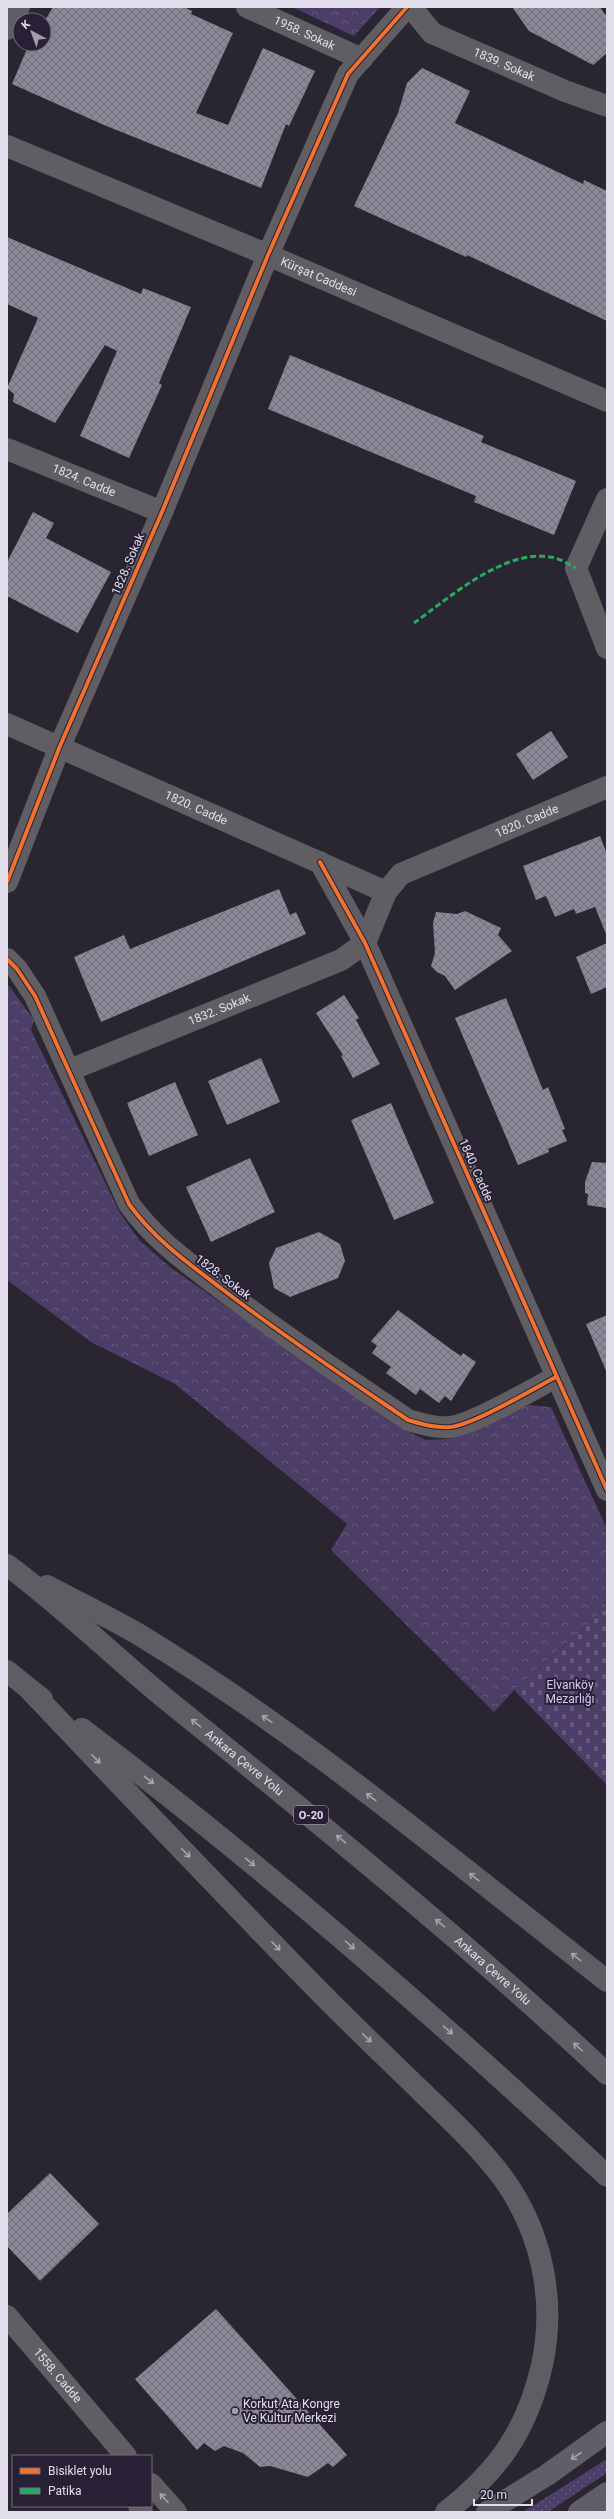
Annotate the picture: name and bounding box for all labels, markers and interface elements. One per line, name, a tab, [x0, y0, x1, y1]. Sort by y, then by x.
north arrow	[12, 12, 52, 52]
street label: 1958. Sokak	[272, 13, 338, 53]
text: K	[19, 17, 33, 32]
street label: 1839. Sokak	[471, 45, 538, 84]
street label: Kürşat Caddesi	[279, 254, 359, 299]
street label: 1824. Cadde	[50, 461, 118, 499]
street label: 1828. Sokak	[109, 530, 148, 597]
street label: 1820. Cadde	[163, 788, 230, 828]
street label: 1820. Cadde	[493, 801, 561, 840]
street label: 1832. Sokak	[186, 990, 253, 1028]
street label: 1840. Cadde	[456, 1136, 496, 1204]
street label: 1828. Sokak	[193, 1252, 254, 1303]
park label: Elvanköy Mezarlığı	[546, 1678, 594, 1706]
one-way arrow	[262, 1715, 273, 1723]
one-way arrow	[190, 1719, 201, 1727]
street label: Ankara Çevre Yolu	[202, 1727, 286, 1799]
one-way arrow	[91, 1754, 101, 1764]
one-way arrow	[143, 1776, 154, 1784]
one-way arrow	[366, 1793, 377, 1801]
road number: O-20	[294, 1806, 328, 1824]
one-way arrow	[335, 1835, 346, 1844]
one-way arrow	[181, 1848, 191, 1858]
one-way arrow	[245, 1857, 256, 1866]
one-way arrow	[469, 1872, 480, 1881]
one-way arrow	[435, 1919, 445, 1928]
street label: Ankara Çevre Yolu	[452, 1934, 534, 2008]
one-way arrow	[345, 1940, 355, 1949]
one-way arrow	[271, 1941, 281, 1951]
one-way arrow	[571, 1953, 582, 1961]
one-way arrow	[443, 2025, 454, 2034]
one-way arrow	[362, 2034, 372, 2043]
one-way arrow	[573, 2043, 584, 2052]
street label: 1558. Cadde	[30, 2345, 85, 2406]
place label: Korkut Ata Kongre Ve Kultur Merkezi	[243, 2397, 340, 2425]
marker: Korkut Ata Kongre Ve Kultur Merkezi	[230, 2406, 240, 2416]
one-way arrow	[570, 2452, 582, 2460]
legend	[12, 2455, 152, 2507]
text: Bisiklet yolu	[48, 2464, 112, 2478]
scale bar	[474, 2481, 532, 2507]
text: Patika	[48, 2484, 82, 2498]
text: 20 m	[480, 2488, 507, 2502]
one-way arrow	[159, 2493, 168, 2503]

